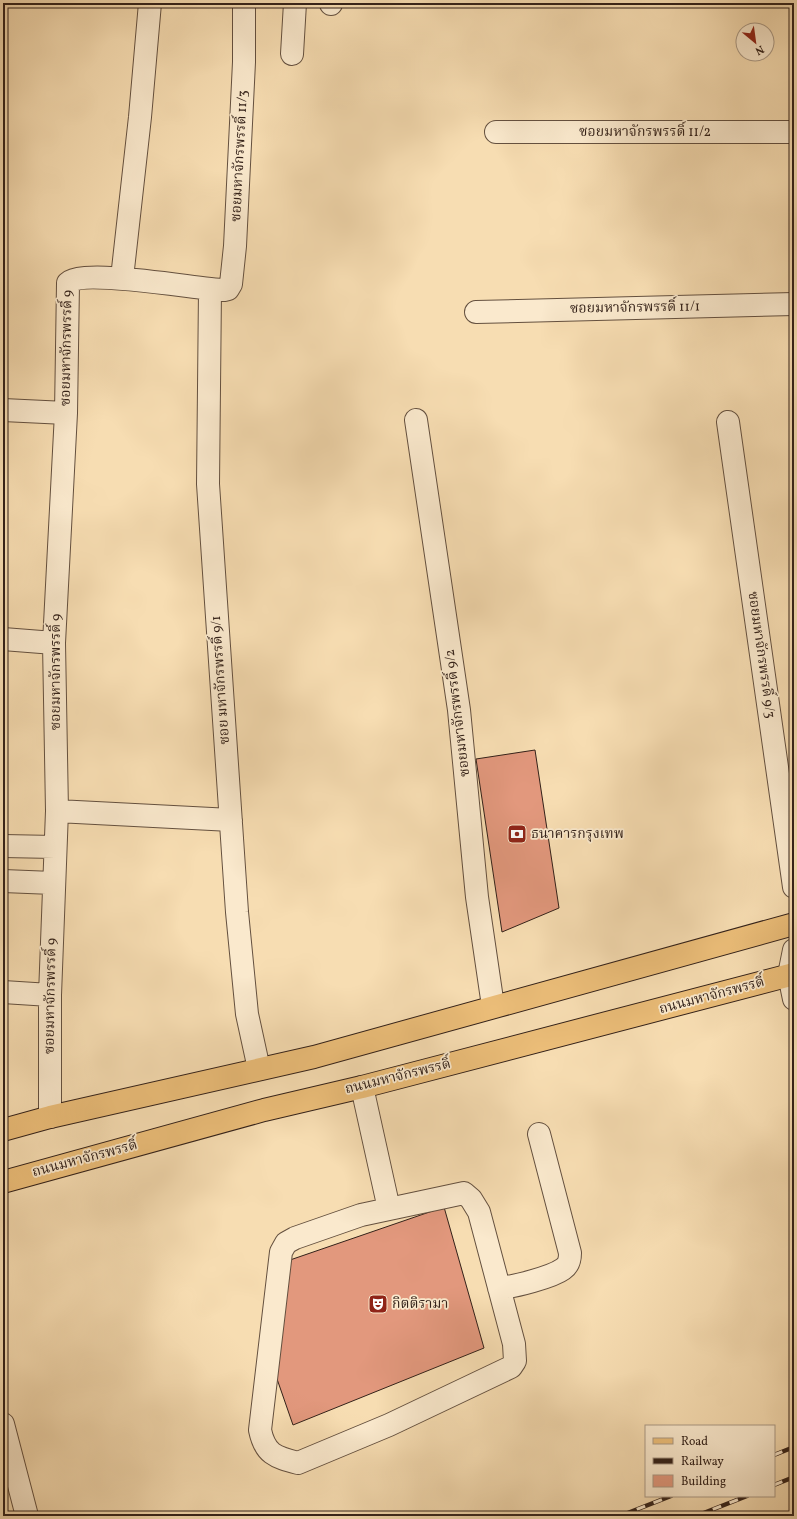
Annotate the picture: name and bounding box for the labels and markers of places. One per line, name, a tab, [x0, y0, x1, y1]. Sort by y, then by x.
bank icon: ธนาคารกรุงเทพ	[506, 823, 528, 845]
place label: ธนาคารกรุงเทพ	[531, 825, 624, 844]
theatre icon: กิตติรามา	[367, 1293, 389, 1315]
place label: กิตติรามา	[392, 1295, 448, 1314]

